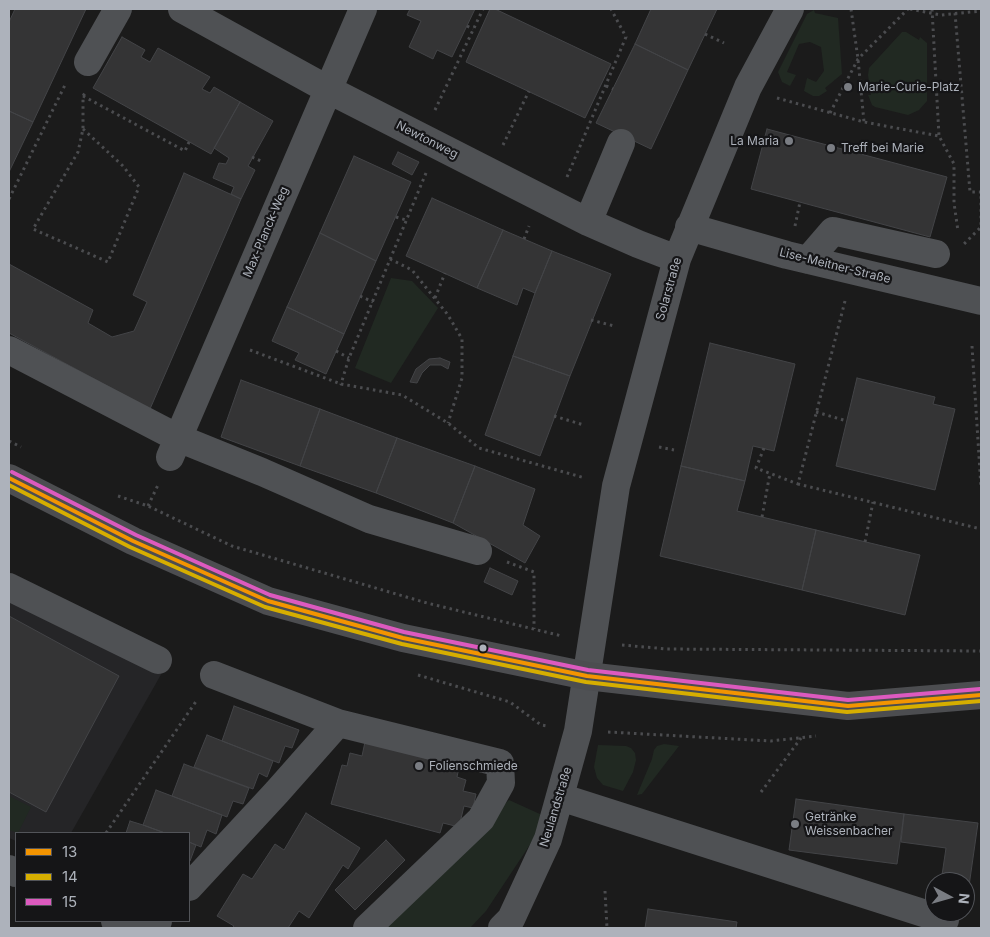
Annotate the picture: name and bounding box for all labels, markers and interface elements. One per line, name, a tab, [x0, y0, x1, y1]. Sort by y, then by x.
place label: Marie-Curie-Platz	[858, 80, 960, 94]
marker: Marie-Curie-Platz	[842, 81, 854, 93]
street label: Newtonweg	[394, 118, 460, 162]
place label: La Maria	[730, 134, 779, 148]
marker: La Maria	[783, 135, 795, 147]
place label: Treff bei Marie	[841, 141, 924, 155]
marker: Treff bei Marie	[825, 142, 837, 154]
street label: Max-Planck-Weg	[240, 184, 292, 280]
street label: Lise-Meitner-Straße	[778, 245, 892, 287]
street label: Solarstraße	[653, 256, 685, 322]
unlabelled marker	[478, 643, 488, 653]
place label: Folienschmiede	[429, 759, 518, 773]
marker: Folienschmiede	[413, 760, 425, 772]
street label: Neulandstraße	[537, 765, 575, 849]
place label: Getränke Weissenbacher	[805, 810, 893, 838]
marker: Getränke Weissenbacher	[789, 818, 801, 830]
legend	[15, 832, 190, 922]
text: 13	[62, 842, 77, 861]
text: 14	[62, 867, 78, 886]
north arrow	[925, 872, 975, 922]
text: 15	[62, 892, 77, 911]
text: N	[955, 892, 973, 905]

